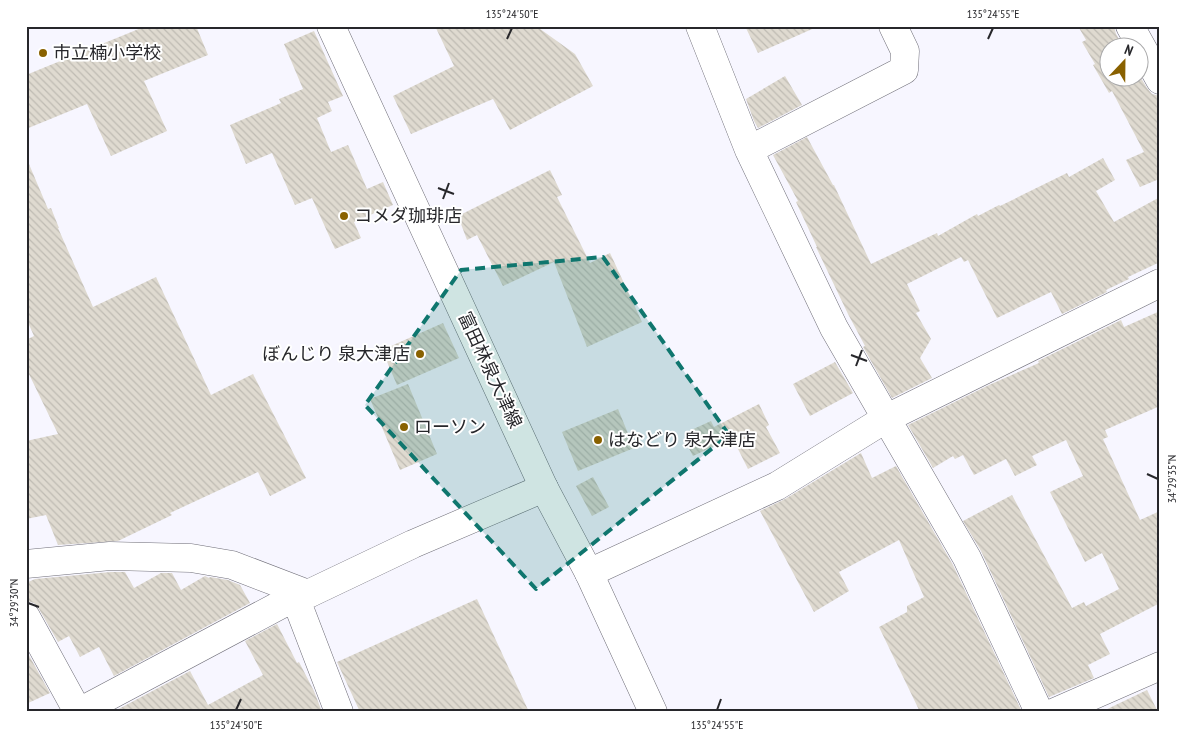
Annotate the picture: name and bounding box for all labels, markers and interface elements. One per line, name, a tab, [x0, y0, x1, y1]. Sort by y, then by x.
text: 135°24'50"E	[486, 6, 538, 21]
text: 135°24'55"E	[967, 6, 1019, 21]
north arrow	[1098, 38, 1148, 88]
text: N	[1122, 40, 1136, 60]
place label: 市立楠小学校	[53, 41, 161, 64]
marker: 市立楠小学校	[37, 47, 49, 59]
place label: コメダ珈琲店	[354, 204, 462, 227]
marker: コメダ珈琲店	[338, 210, 350, 222]
street label: 富田林泉大津線	[453, 308, 528, 432]
place label: ぼんじり 泉大津店	[262, 342, 410, 365]
marker: ぼんじり 泉大津店	[414, 348, 426, 360]
place label: ローソン	[414, 415, 486, 438]
marker: ローソン	[398, 421, 410, 433]
place label: はなどり 泉大津店	[608, 428, 756, 451]
marker: はなどり 泉大津店	[592, 434, 604, 446]
text: 34°29'35"N	[1164, 455, 1179, 503]
text: 34°29'30"N	[6, 579, 21, 627]
text: 135°24'50"E	[210, 717, 262, 732]
text: 135°24'55"E	[691, 717, 743, 732]

